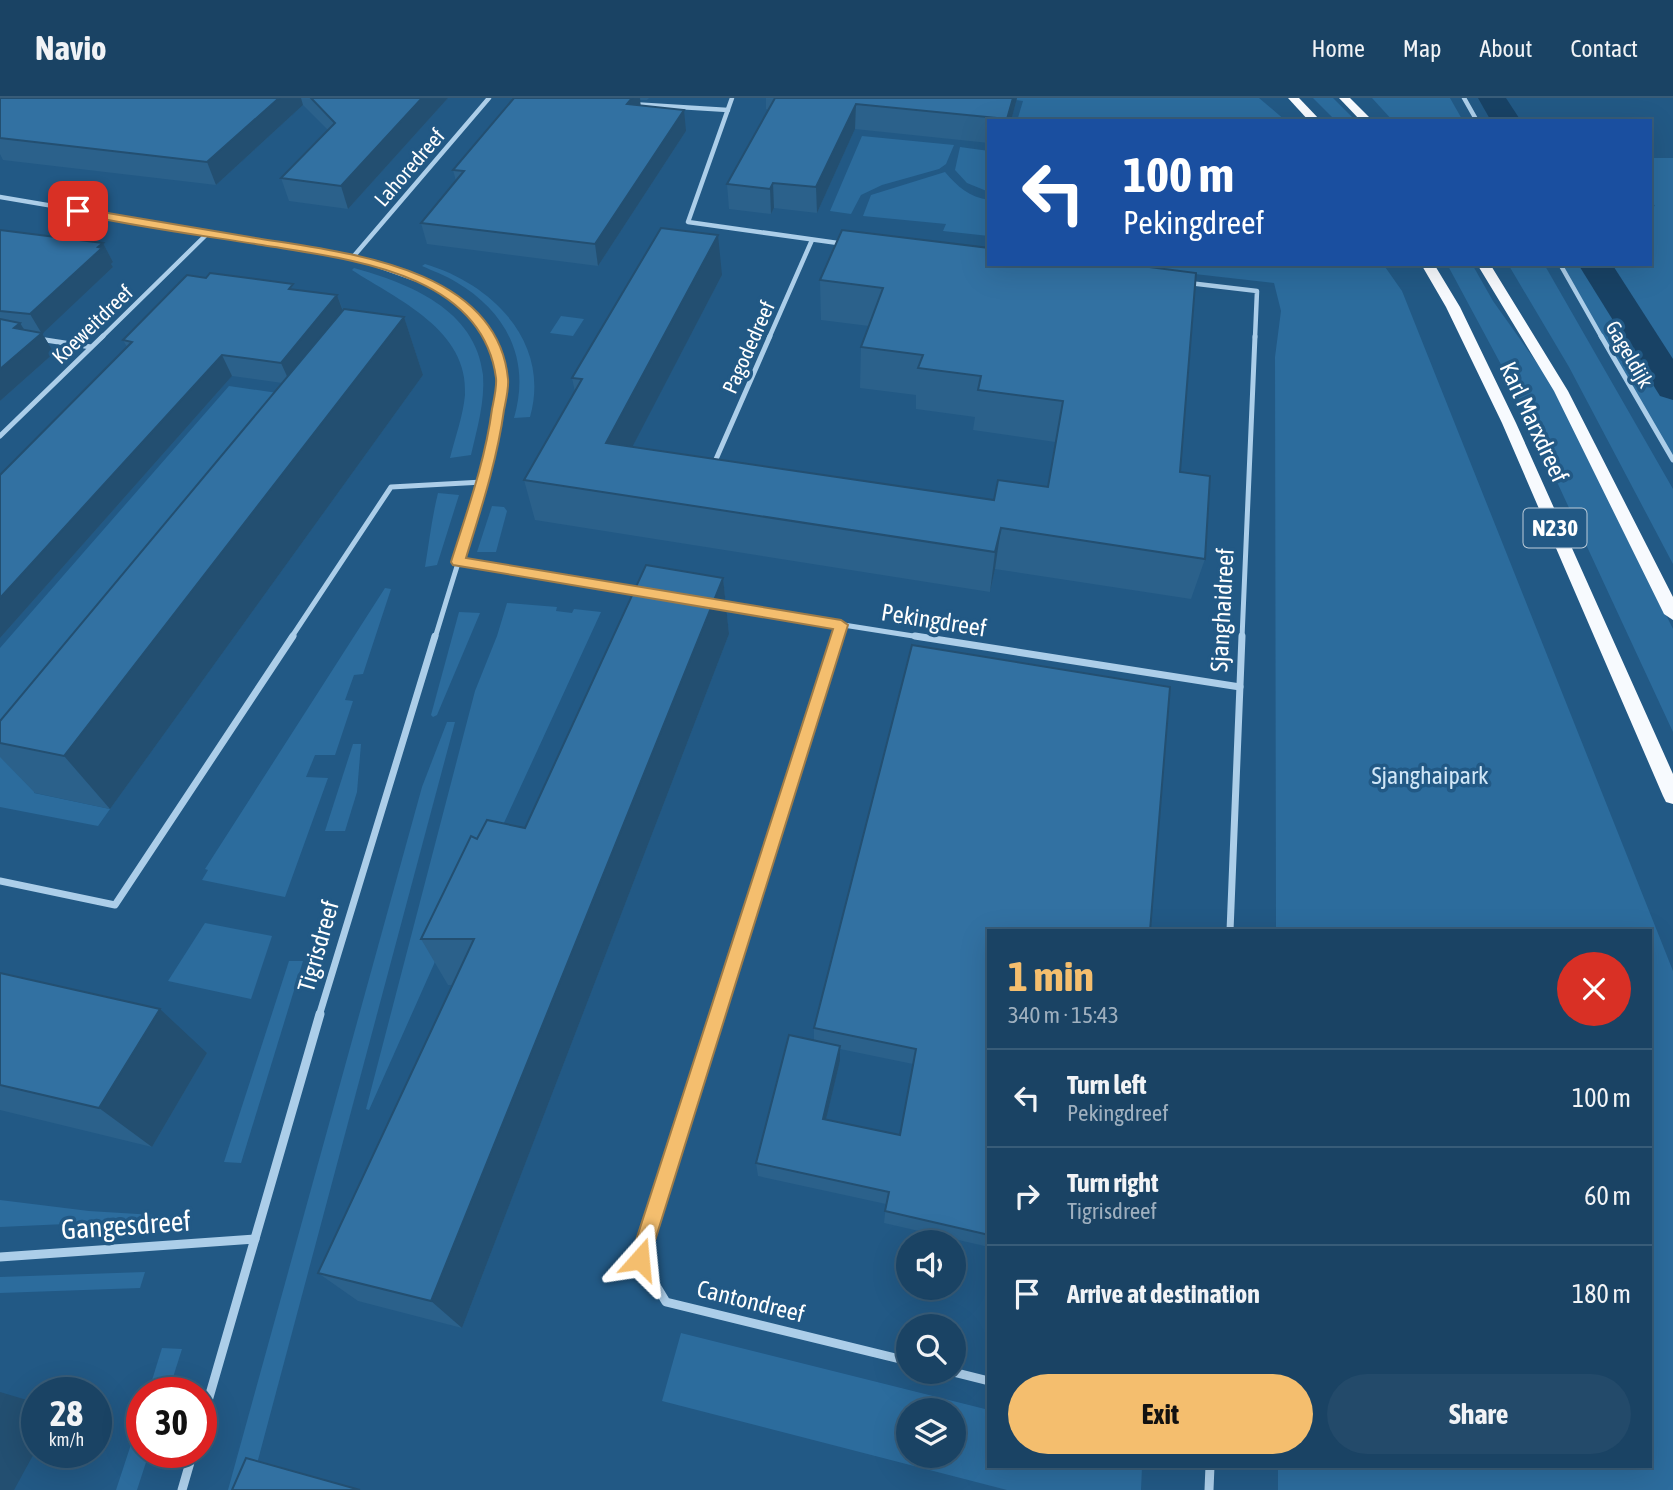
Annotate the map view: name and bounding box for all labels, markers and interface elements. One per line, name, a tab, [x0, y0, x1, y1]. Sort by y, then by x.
text: Navio	[35, 29, 107, 67]
text: Home	[1311, 35, 1365, 62]
text: Map	[1403, 35, 1441, 62]
text: About	[1479, 35, 1532, 62]
text: Contact	[1570, 35, 1638, 62]
street label: Lahoredreef	[369, 123, 449, 211]
text: 100 m	[1123, 146, 1234, 202]
icon: left	[1008, 147, 1099, 238]
pin	[48, 181, 108, 241]
icon: arrive	[59, 192, 97, 230]
text: Pekingdreef	[1123, 204, 1264, 241]
street label: Koeweitdreef	[47, 280, 137, 368]
street label: Pagodedreef	[717, 297, 779, 397]
street label: Gageldijk	[1601, 316, 1659, 392]
street label: Karl Marxdreef	[1494, 358, 1574, 487]
road number: N230	[1524, 508, 1586, 548]
street label: Sjanghaidreef	[1205, 547, 1239, 673]
street label: Pekingdreef	[880, 598, 989, 642]
park label: Sjanghaipark	[1371, 762, 1489, 789]
street label: Tigrisdreef	[292, 897, 344, 995]
text: 1 min	[1008, 952, 1094, 1000]
button: close	[1557, 952, 1631, 1026]
text: 340 m · 15:43	[1008, 1002, 1119, 1028]
text: Turn left	[1067, 1070, 1147, 1100]
icon: left	[1008, 1079, 1046, 1117]
text: 100 m	[1572, 1083, 1631, 1113]
text: Pekingdreef	[1067, 1100, 1169, 1126]
text: Turn right	[1067, 1168, 1158, 1198]
icon: right	[1008, 1177, 1046, 1215]
text: 60 m	[1584, 1181, 1631, 1211]
text: Tigrisdreef	[1067, 1198, 1157, 1224]
street label: Gangesdreef	[60, 1204, 192, 1245]
position arrow	[603, 1222, 677, 1296]
map controls	[896, 1230, 966, 1468]
button: sound	[896, 1230, 966, 1300]
street label: Cantondreef	[694, 1275, 808, 1327]
icon: arrive	[1008, 1275, 1046, 1313]
text: Arrive at destination	[1067, 1279, 1260, 1309]
text: 180 m	[1572, 1279, 1631, 1309]
button: search	[896, 1314, 966, 1384]
button: Exit	[1008, 1374, 1313, 1454]
button: Share	[1327, 1374, 1631, 1454]
speed limit sign: 30	[126, 1377, 217, 1468]
text: 28	[50, 1393, 83, 1433]
button: layers	[896, 1398, 966, 1468]
text: km/h	[49, 1429, 84, 1450]

